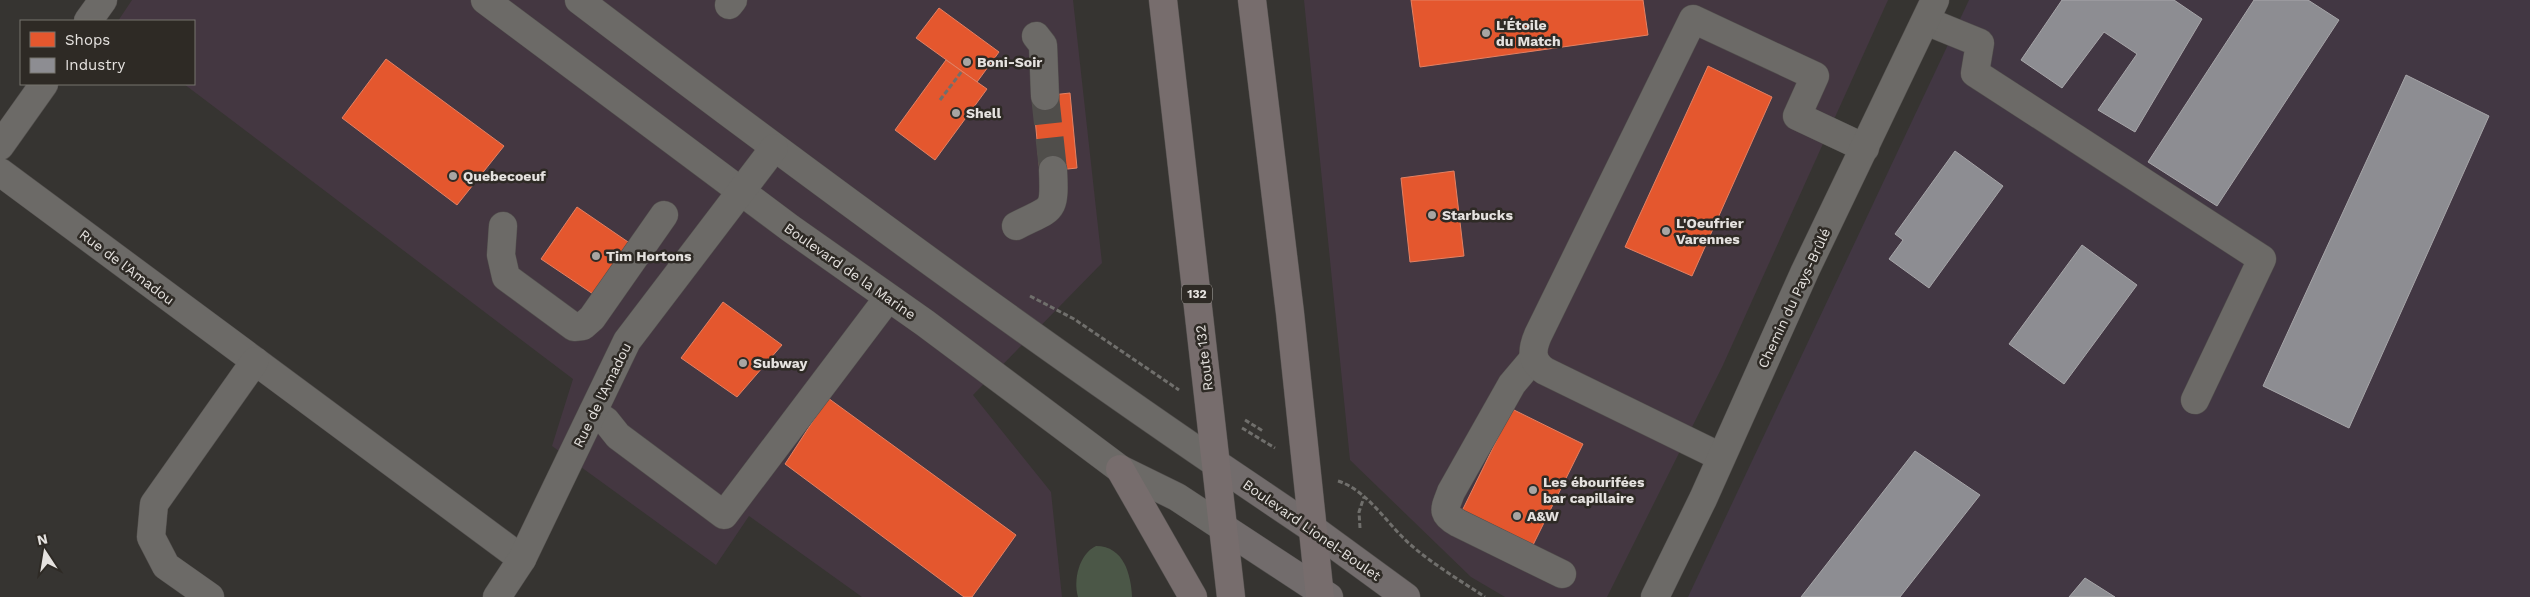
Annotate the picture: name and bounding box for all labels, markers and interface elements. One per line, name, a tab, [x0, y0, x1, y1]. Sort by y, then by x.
place label: L'Étoile du Match	[1496, 17, 1561, 49]
legend	[20, 20, 195, 85]
marker: L'Étoile du Match	[1480, 27, 1492, 39]
text: Shops	[65, 31, 110, 49]
place label: Boni-Soir	[977, 54, 1042, 70]
text: Industry	[65, 56, 126, 74]
marker: Boni-Soir	[961, 56, 973, 68]
place label: Shell	[966, 105, 1001, 121]
marker: Shell	[950, 107, 962, 119]
place label: Quebecoeuf	[463, 168, 546, 184]
marker: Quebecoeuf	[447, 170, 459, 182]
place label: Starbucks	[1442, 207, 1513, 223]
marker: Starbucks	[1426, 209, 1438, 221]
place label: L'Oeufrier Varennes	[1676, 215, 1744, 247]
street label: Boulevard de la Marine	[781, 220, 919, 322]
marker: L'Oeufrier Varennes	[1660, 225, 1672, 237]
street label: Rue de l'Amadou	[76, 226, 178, 308]
street label: Chemin du Pays-Brûlé	[1755, 226, 1833, 370]
place label: Tim Hortons	[606, 248, 692, 264]
marker: Tim Hortons	[590, 250, 602, 262]
road number: 132	[1182, 284, 1212, 304]
street label: Route 132	[1192, 324, 1216, 392]
street label: Rue de l'Amadou	[570, 340, 634, 450]
place label: Subway	[753, 355, 807, 371]
marker: Subway	[737, 357, 749, 369]
place label: Les ébourifées bar capillaire	[1543, 474, 1645, 506]
street label: Boulevard Lionel-Boulet	[1240, 476, 1384, 584]
marker: Les ébourifées bar capillaire	[1527, 484, 1539, 496]
place label: A&W	[1527, 508, 1559, 524]
marker: A&W	[1511, 510, 1523, 522]
north arrow	[20, 527, 70, 577]
text: N	[36, 530, 49, 548]

